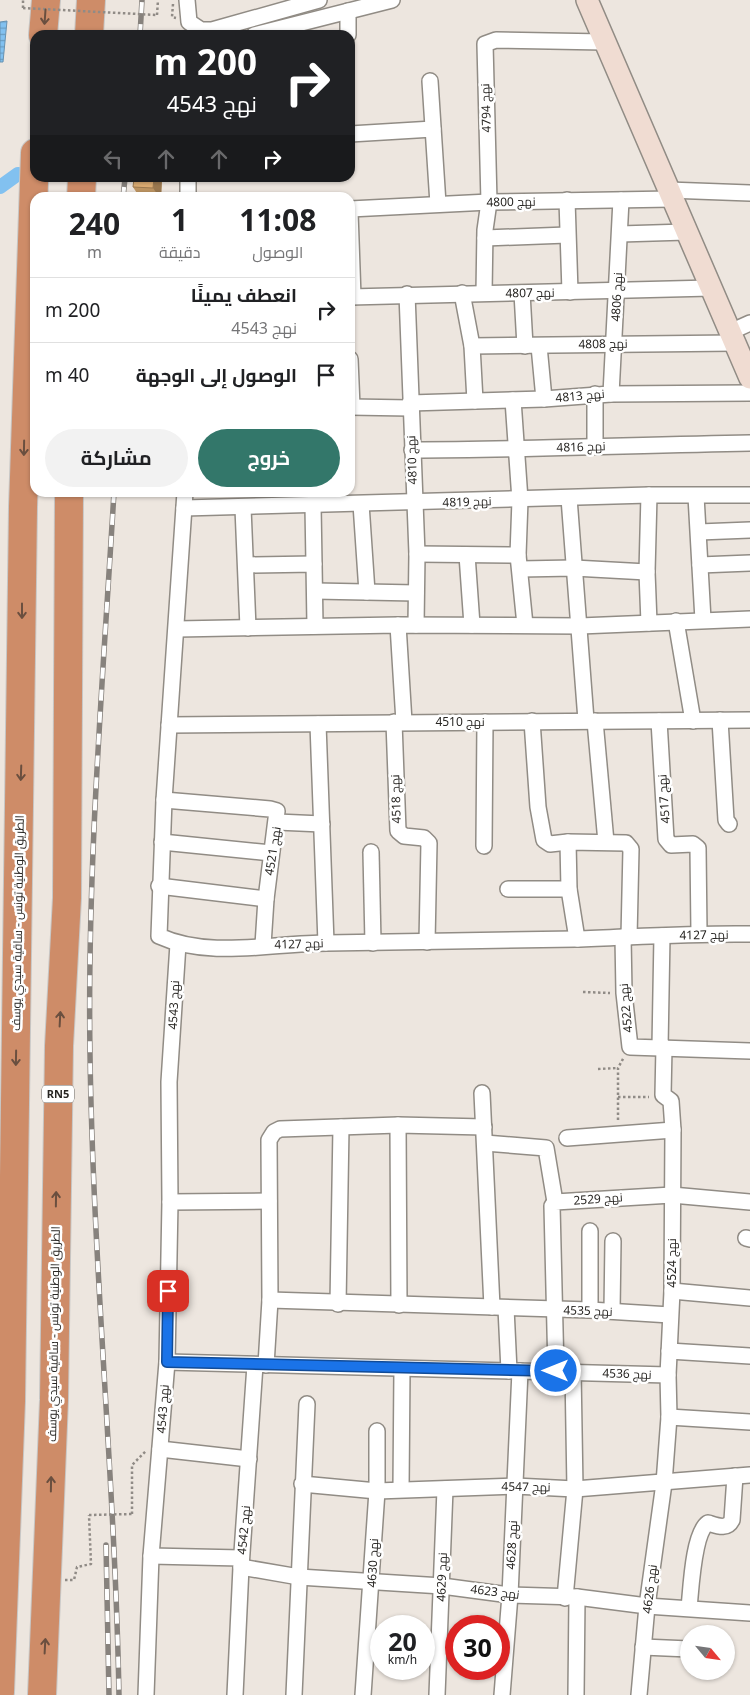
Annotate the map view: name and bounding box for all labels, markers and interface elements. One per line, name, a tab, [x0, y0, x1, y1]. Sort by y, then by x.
one-way arrow	[40, 9, 49, 25]
text: 200 m	[154, 38, 257, 85]
icon: right	[275, 50, 340, 115]
street label: نهج 4794	[476, 83, 495, 133]
text: نهج 4543	[167, 88, 257, 118]
icon: left	[99, 145, 127, 173]
icon: ahead	[152, 145, 180, 173]
icon: ahead	[205, 145, 233, 173]
icon: right	[258, 145, 286, 173]
street label: نهج 4800	[486, 193, 536, 210]
text: 1	[171, 199, 188, 240]
text: 11:08	[239, 199, 316, 240]
text: 240	[69, 203, 120, 244]
text: m	[87, 241, 102, 263]
text: دقيقة	[159, 241, 201, 263]
text: الوصول	[252, 241, 303, 263]
street label: نهج 4806	[607, 272, 626, 322]
text: انعطف يمينًا	[191, 282, 297, 308]
street label: نهج 4807	[505, 284, 555, 301]
icon: right	[312, 296, 340, 324]
text: 200 m	[45, 297, 100, 323]
text: نهج 4543	[231, 317, 297, 339]
street label: نهج 4808	[578, 335, 628, 352]
icon: arrive	[312, 361, 340, 389]
text: 40 m	[45, 362, 89, 388]
text: الوصول إلى الوجهة	[136, 362, 297, 388]
street label: نهج 4813	[555, 385, 605, 406]
button: مشاركة	[45, 429, 188, 487]
button: خروج	[198, 429, 340, 487]
street label: نهج 4810	[402, 435, 421, 485]
street label: نهج 4816	[556, 437, 606, 456]
one-way arrow	[20, 440, 29, 456]
street label: نهج 4819	[442, 492, 492, 511]
one-way arrow	[17, 602, 27, 618]
street label: نهج 4510	[435, 713, 485, 730]
one-way arrow	[16, 765, 25, 781]
street label: نهج 4518	[386, 774, 405, 824]
street label: نهج 4517	[653, 774, 674, 824]
street label: الطريق الوطنية تونس - ساقية سيدي يوسف	[7, 815, 30, 1031]
street label: نهج 4521	[260, 825, 285, 877]
street label: نهج 4127	[679, 926, 729, 943]
street label: نهج 4127	[274, 934, 324, 953]
street label: نهج 4543	[164, 980, 183, 1030]
street label: نهج 4522	[615, 983, 636, 1033]
one-way arrow	[56, 1011, 65, 1027]
one-way arrow	[11, 1050, 21, 1066]
road number: RN5	[42, 1086, 74, 1102]
street label: نهج 2529	[573, 1188, 623, 1209]
one-way arrow	[51, 1191, 61, 1208]
street label: الطريق الوطنية تونس - ساقية سيدي يوسف	[43, 1226, 66, 1442]
street label: نهج 4524	[663, 1238, 680, 1288]
pin	[147, 1270, 189, 1312]
icon: arrive	[154, 1277, 182, 1305]
street label: نهج 4535	[563, 1301, 613, 1320]
position arrow	[529, 1344, 581, 1396]
street label: نهج 4536	[602, 1364, 652, 1383]
street label: نهج 4543	[152, 1384, 173, 1434]
one-way arrow	[46, 1476, 56, 1492]
street label: نهج 4547	[501, 1478, 551, 1495]
street label: نهج 4542	[233, 1505, 254, 1555]
street label: نهج 4628	[502, 1520, 521, 1570]
street label: نهج 4630	[363, 1538, 382, 1588]
street label: نهج 4629	[432, 1552, 451, 1602]
street label: نهج 4626	[638, 1563, 661, 1614]
street label: نهج 4623	[470, 1580, 521, 1603]
speed limit sign: 30	[445, 1615, 510, 1680]
text: 20	[388, 1624, 417, 1658]
north arrow	[680, 1625, 735, 1680]
map controls	[680, 1625, 735, 1680]
one-way arrow	[40, 1639, 49, 1655]
text: km/h	[388, 1651, 417, 1668]

